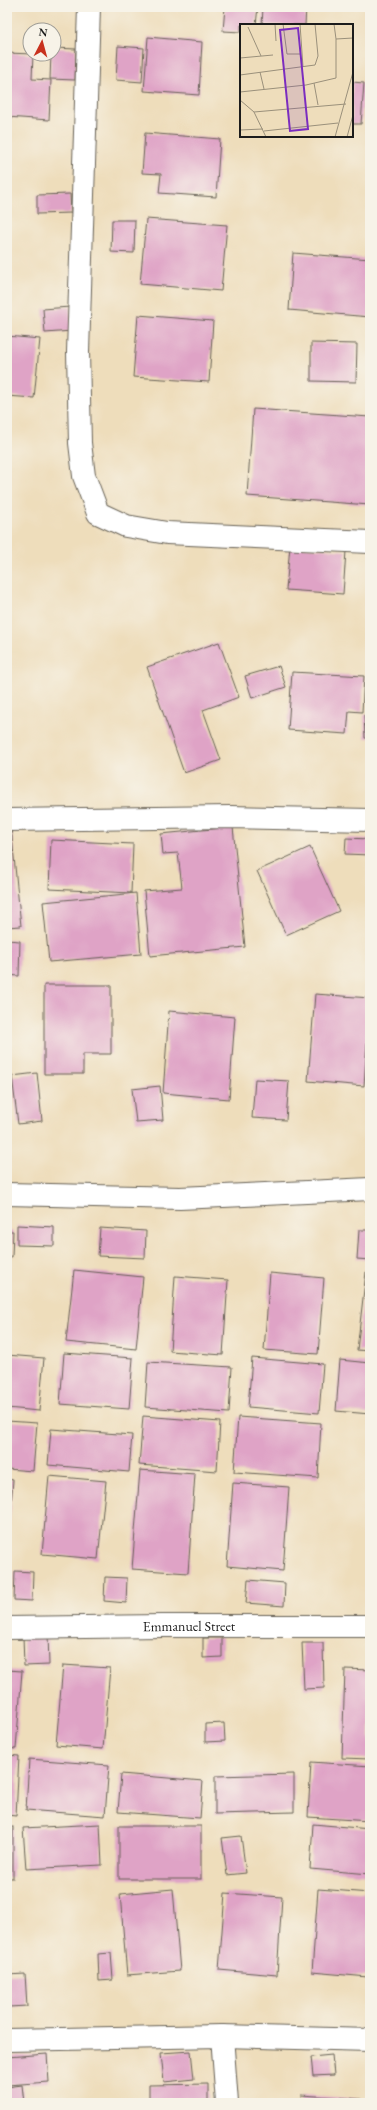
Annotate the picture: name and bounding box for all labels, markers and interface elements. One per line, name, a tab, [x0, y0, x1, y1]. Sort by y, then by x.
north arrow	[22, 22, 62, 62]
inset map	[240, 24, 353, 137]
text: N	[38, 25, 48, 39]
street label: Emmanuel Street	[143, 1617, 236, 1635]

